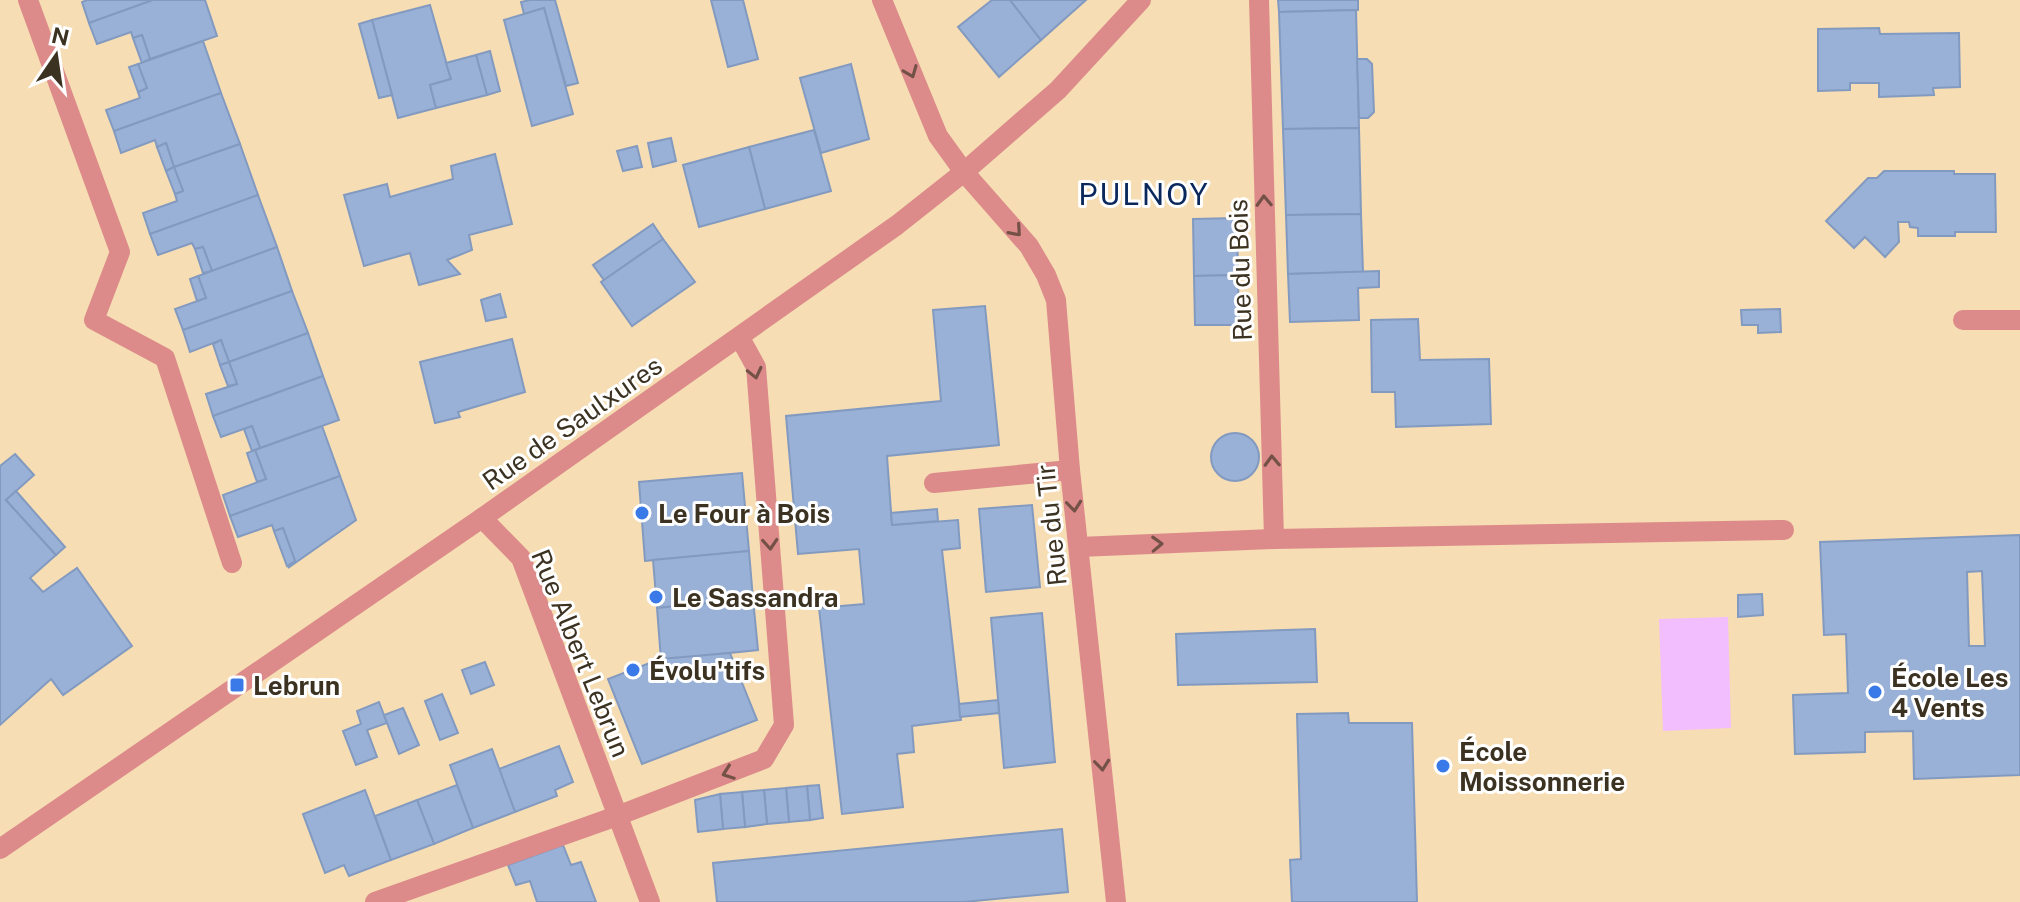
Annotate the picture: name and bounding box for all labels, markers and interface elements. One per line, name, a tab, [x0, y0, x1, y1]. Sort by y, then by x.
north arrow	[16, 16, 96, 96]
text: N	[49, 22, 72, 51]
one-way arrow	[901, 65, 918, 79]
district label: PULNOY	[1078, 176, 1210, 212]
one-way arrow	[1256, 194, 1273, 207]
street label: Rue du Bois	[1222, 199, 1258, 341]
one-way arrow	[1006, 221, 1020, 236]
street label: Rue de Saulxures	[476, 350, 668, 496]
one-way arrow	[746, 366, 763, 379]
one-way arrow	[1263, 454, 1280, 467]
street label: Rue du Tir	[1029, 463, 1073, 587]
place label: Le Four à Bois	[658, 498, 830, 529]
one-way arrow	[1066, 500, 1083, 513]
marker: Le Four à Bois	[633, 504, 651, 522]
one-way arrow	[1151, 535, 1164, 552]
one-way arrow	[761, 538, 778, 551]
street label: Rue Albert Lebrun	[525, 545, 637, 761]
place label: Le Sassandra	[672, 582, 839, 613]
marker: Le Sassandra	[647, 588, 665, 606]
place label: Évolu'tifs	[649, 655, 765, 686]
marker: Évolu'tifs	[624, 661, 642, 679]
place label: École Les 4 Vents	[1891, 662, 2009, 723]
place label: Lebrun	[253, 670, 340, 701]
marker: Lebrun	[228, 676, 246, 694]
marker: École Les 4 Vents	[1866, 683, 1884, 701]
place label: École Moissonnerie	[1459, 736, 1625, 797]
marker: École Moissonnerie	[1434, 757, 1452, 775]
one-way arrow	[1094, 759, 1111, 772]
one-way arrow	[721, 763, 735, 780]

